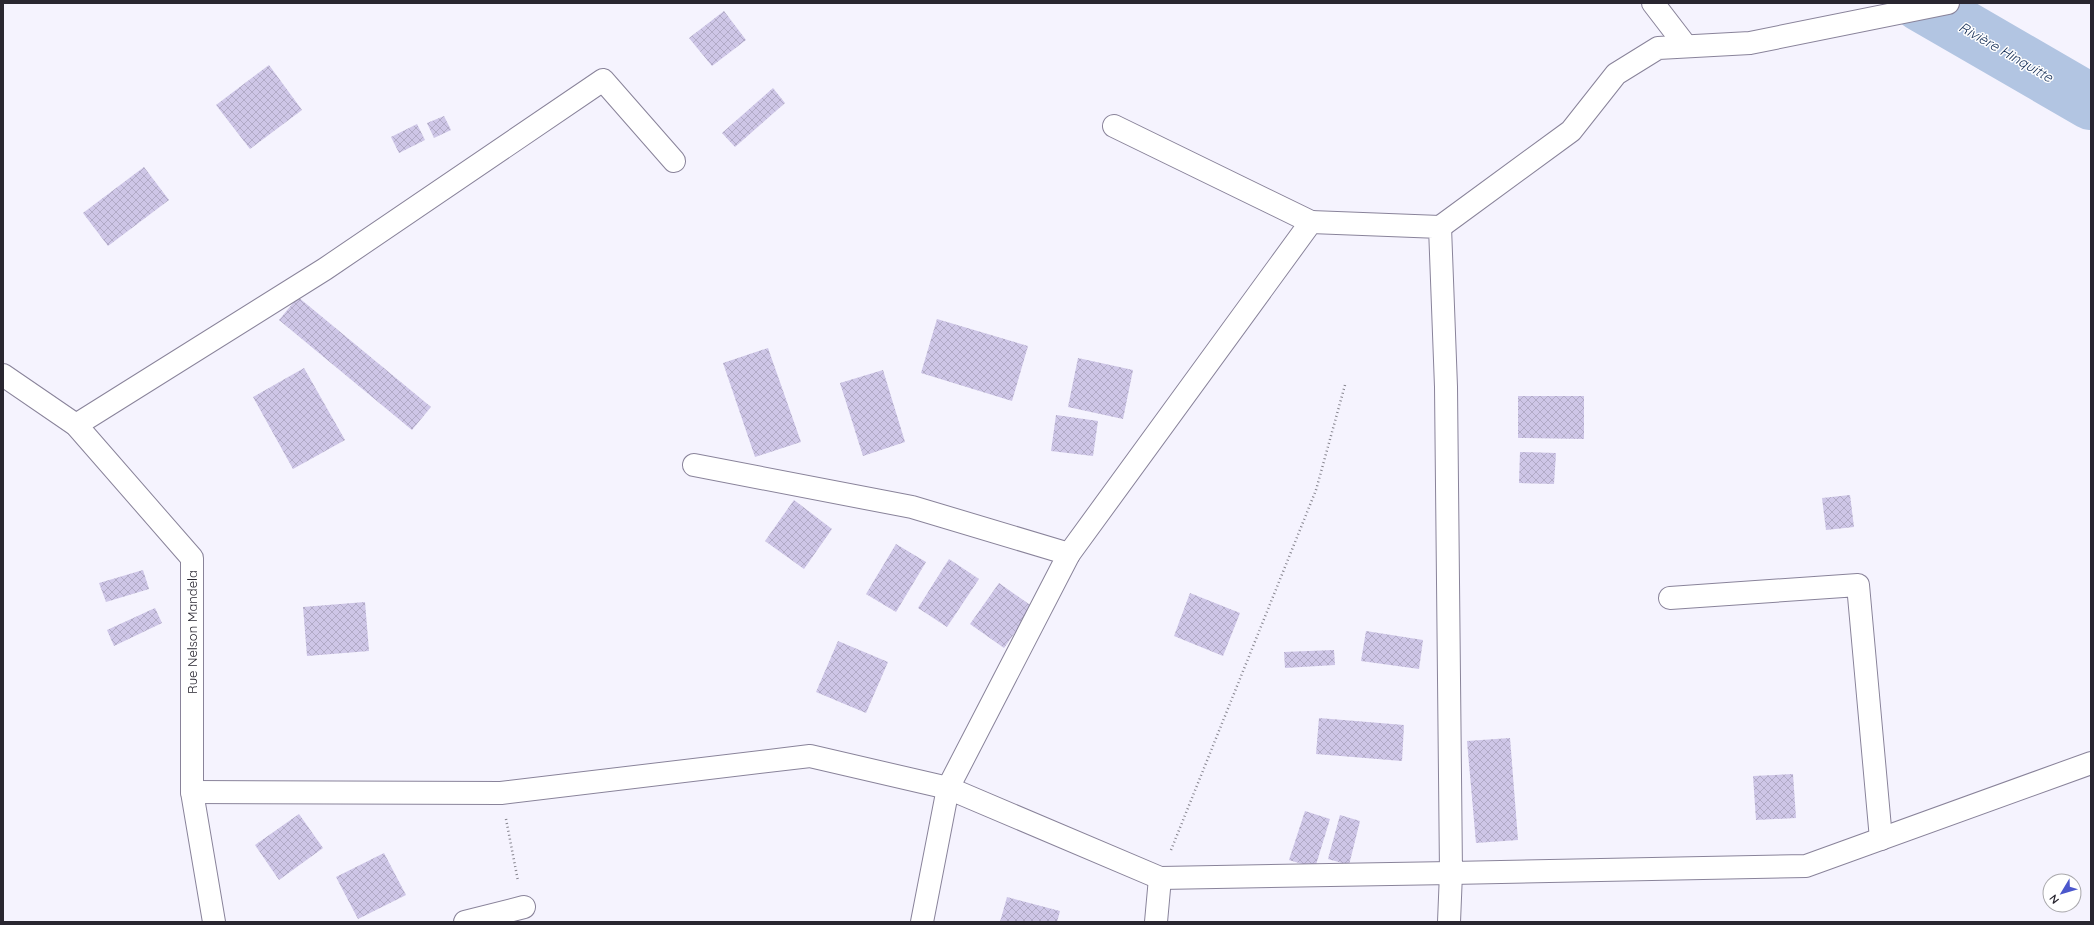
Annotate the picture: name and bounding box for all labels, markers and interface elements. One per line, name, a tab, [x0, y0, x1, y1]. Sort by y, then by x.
water label: Rivière Hinquitte	[1956, 18, 2057, 87]
street label: Rue Nelson Mandela	[184, 570, 200, 694]
north arrow	[2042, 873, 2082, 913]
text: N	[2046, 892, 2062, 907]

